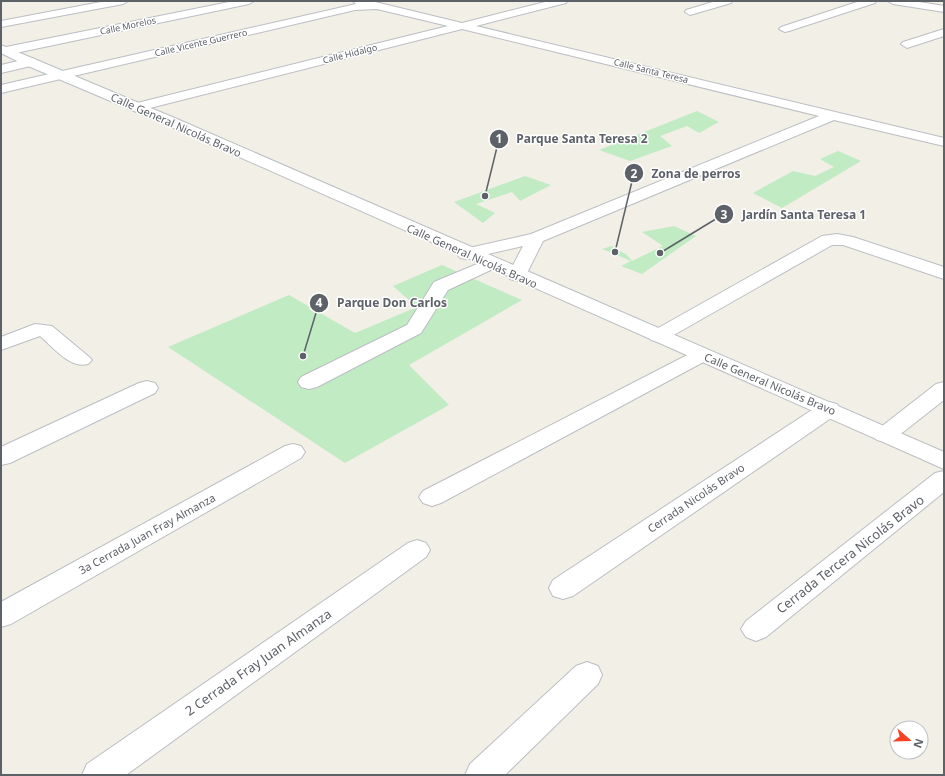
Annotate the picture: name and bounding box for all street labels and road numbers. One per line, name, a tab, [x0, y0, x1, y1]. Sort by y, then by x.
street label: Calle Morelos	[99, 13, 157, 38]
street label: Calle Vicente Guerrero	[153, 26, 248, 59]
street label: Calle Hidalgo	[321, 40, 378, 67]
street label: Calle Santa Teresa	[612, 55, 690, 86]
street label: Calle General Nicolás Bravo	[109, 89, 244, 160]
street label: Calle General Nicolás Bravo	[405, 220, 540, 291]
street label: Calle General Nicolás Bravo	[702, 349, 839, 418]
street label: Cerrada Nicolás Bravo	[644, 459, 748, 536]
street label: 3a Cerrada Juan Fray Almanza	[76, 490, 218, 577]
street label: Cerrada Tercera Nicolás Bravo	[772, 490, 928, 617]
street label: 2 Cerrada Fray Juan Almanza	[181, 604, 335, 720]

